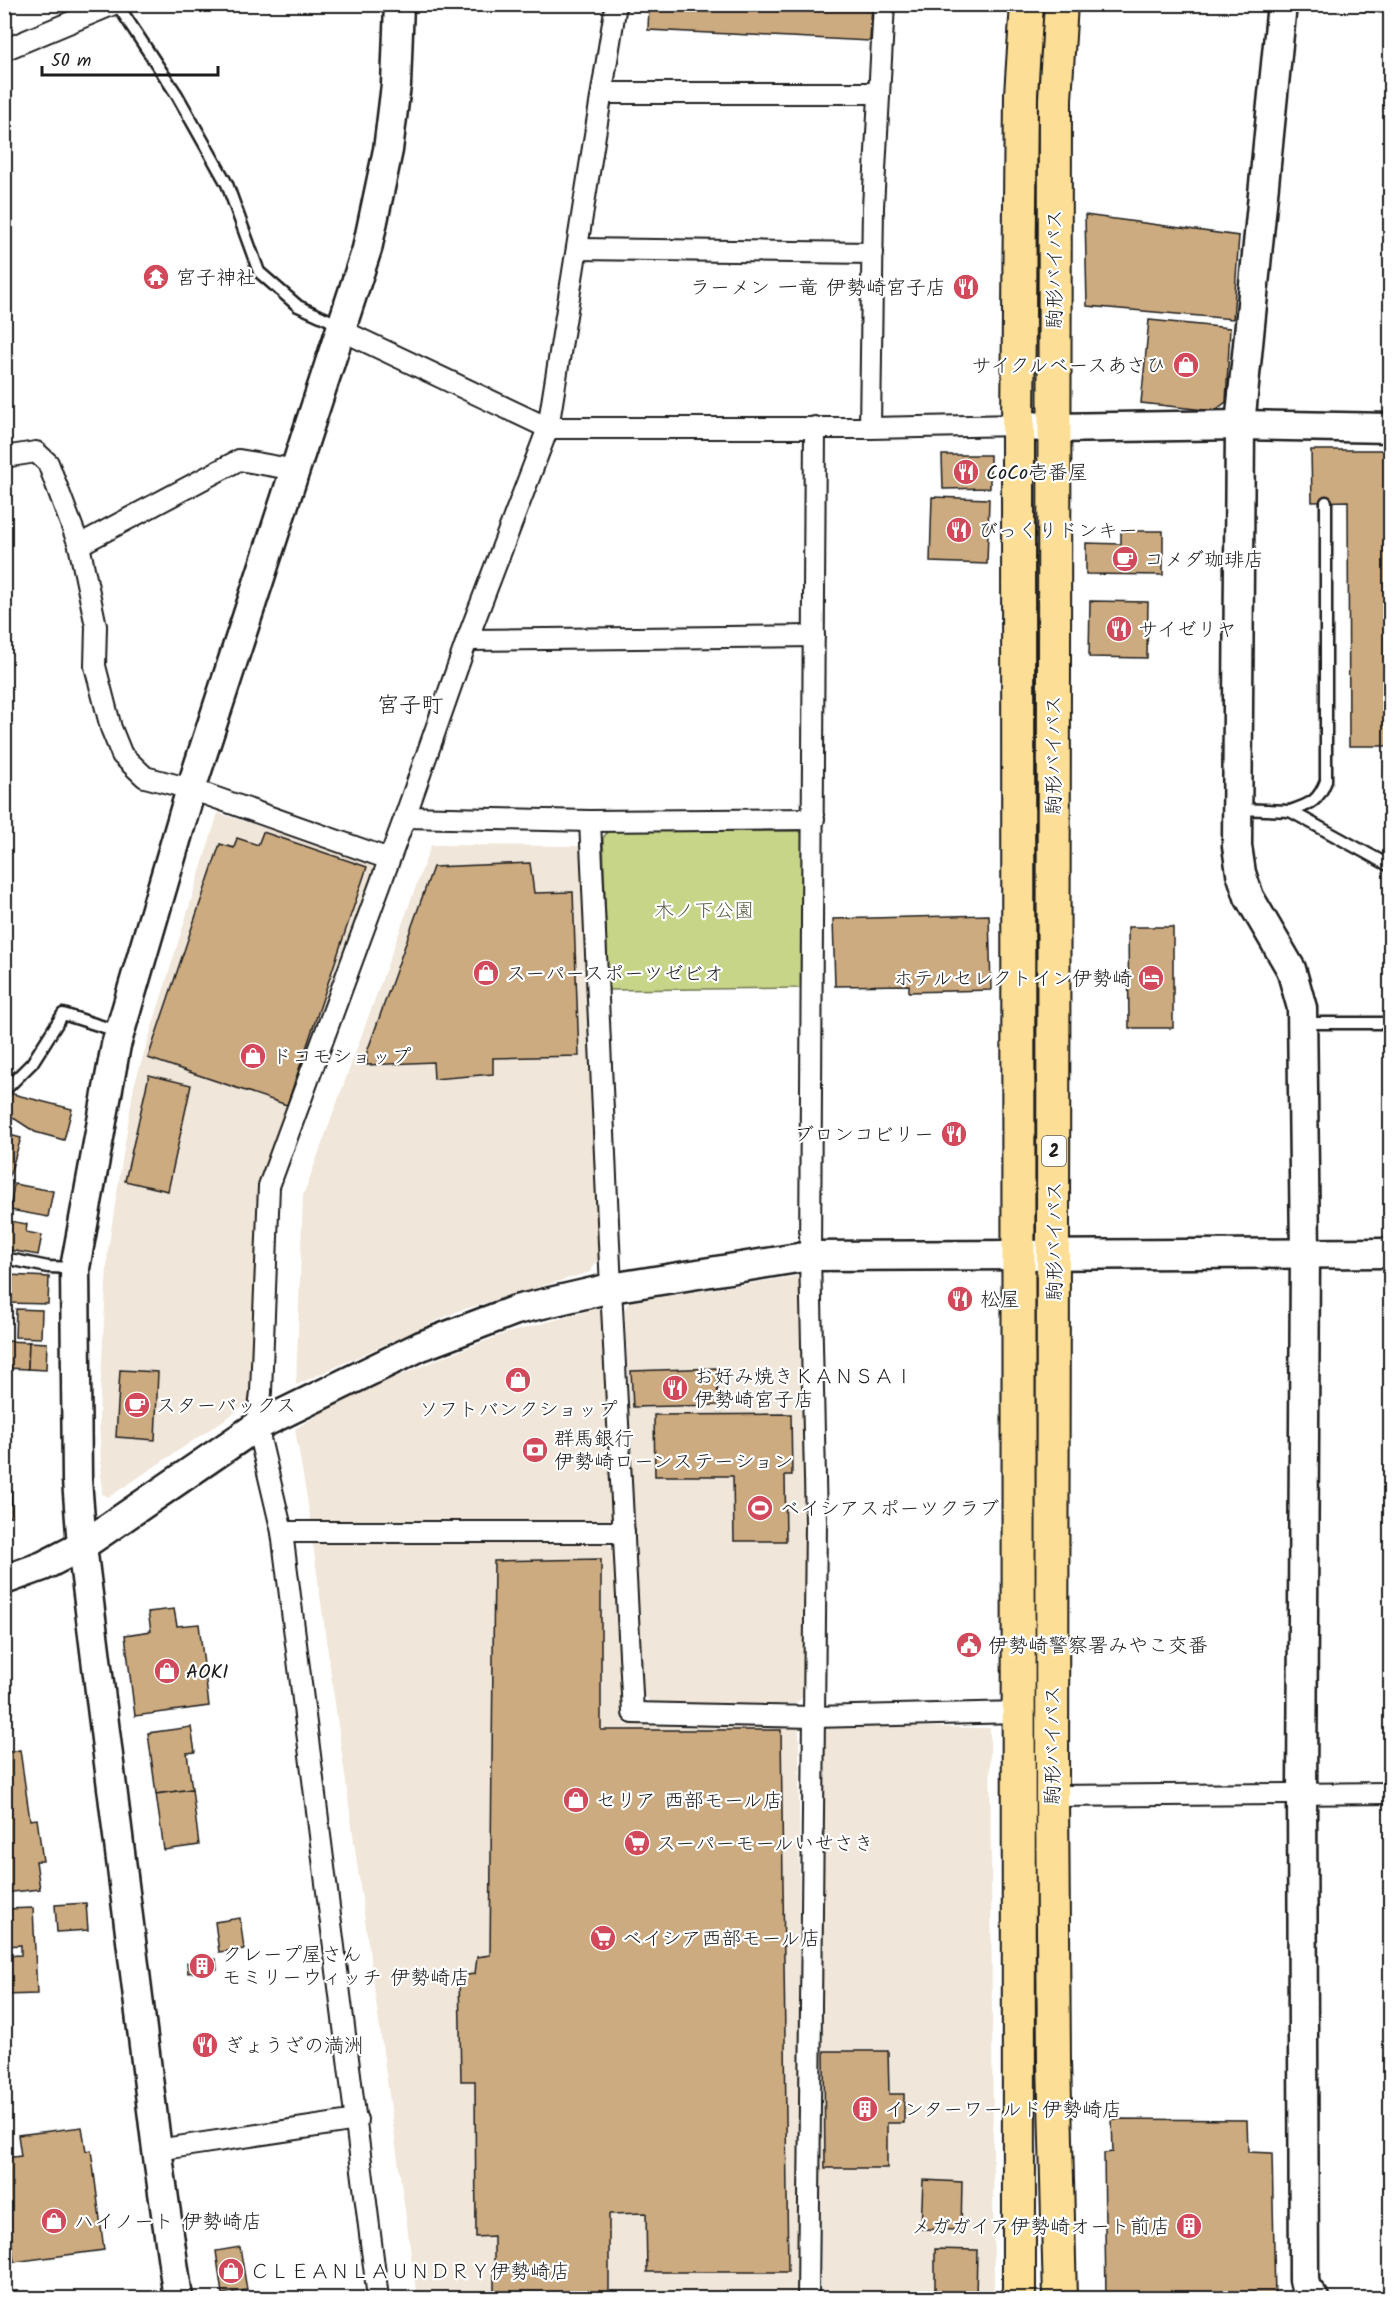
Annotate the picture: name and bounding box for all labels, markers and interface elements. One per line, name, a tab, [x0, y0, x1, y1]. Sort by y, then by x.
scale bar	[42, 39, 218, 77]
text: 50 m	[51, 47, 91, 76]
street label: 駒形バイパス	[1040, 209, 1072, 329]
temple icon: 宮子神社	[141, 262, 171, 292]
place label: 宮子神社	[176, 263, 256, 295]
restaurant icon: ラーメン 一竜 伊勢崎宮子店	[951, 272, 981, 302]
place label: ラーメン 一竜 伊勢崎宮子店	[690, 273, 946, 305]
shop icon: サイクルベースあさひ	[1171, 350, 1201, 380]
place label: サイクルベースあさひ	[972, 351, 1166, 383]
restaurant icon: CoCo壱番屋	[951, 457, 981, 487]
place label: CoCo壱番屋	[986, 458, 1088, 490]
restaurant icon: びっくりドンキー	[944, 515, 974, 545]
place label: びっくりドンキー	[978, 516, 1138, 548]
cafe icon: コメダ珈琲店	[1110, 544, 1140, 574]
place label: コメダ珈琲店	[1144, 545, 1264, 577]
restaurant icon: サイゼリヤ	[1104, 614, 1134, 644]
place label: サイゼリヤ	[1138, 615, 1237, 647]
district label: 宮子町	[377, 689, 443, 724]
street label: 駒形バイパス	[1039, 695, 1071, 815]
park label: 木ノ下公園	[654, 896, 754, 928]
shop icon: スーパースポーツゼビオ	[471, 958, 501, 988]
place label: スーパースポーツゼビオ	[506, 959, 724, 991]
hotel icon: ホテルセレクトイン伊勢崎	[1136, 963, 1166, 993]
place label: ホテルセレクトイン伊勢崎	[894, 964, 1132, 996]
shop icon: ドコモショップ	[238, 1041, 268, 1071]
place label: ドコモショップ	[272, 1042, 411, 1074]
restaurant icon: ブロンコビリー	[939, 1119, 969, 1149]
place label: ブロンコビリー	[794, 1120, 934, 1152]
road number: 2	[1042, 1136, 1066, 1166]
street label: 駒形バイパス	[1040, 1181, 1072, 1301]
restaurant icon: 松屋	[945, 1284, 975, 1314]
place label: 松屋	[980, 1285, 1020, 1317]
place label: お好み焼きＫＡＮＳＡＩ 伊勢崎宮子店	[694, 1362, 914, 1417]
shop icon: ソフトバンクショップ	[503, 1365, 533, 1395]
restaurant icon: お好み焼きＫＡＮＳＡＩ 伊勢崎宮子店	[660, 1373, 690, 1403]
cafe icon: スターバックス	[122, 1390, 152, 1420]
place label: スターバックス	[156, 1391, 296, 1423]
place label: ソフトバンクショップ	[418, 1395, 618, 1427]
place label: 群馬銀行 伊勢崎ローンステーション	[554, 1424, 794, 1479]
bank icon: 群馬銀行 伊勢崎ローンステーション	[520, 1435, 550, 1465]
sports icon: ベイシアスポーツクラブ	[745, 1493, 775, 1523]
place label: ベイシアスポーツクラブ	[780, 1494, 999, 1526]
public building icon: 伊勢崎警察署みやこ交番	[954, 1630, 984, 1660]
place label: 伊勢崎警察署みやこ交番	[988, 1631, 1208, 1663]
shop icon: AOKI	[152, 1656, 182, 1686]
place label: AOKI	[186, 1657, 228, 1689]
street label: 駒形バイパス	[1038, 1685, 1070, 1805]
shop icon: セリア 西部モール店	[561, 1785, 591, 1815]
place label: セリア 西部モール店	[596, 1786, 783, 1818]
supermarket icon: スーパーモールいせさき	[622, 1828, 652, 1858]
place label: スーパーモールいせさき	[656, 1829, 874, 1861]
supermarket icon: ベイシア西部モール店	[588, 1923, 618, 1953]
place label: ベイシア西部モール店	[622, 1924, 820, 1956]
place label: クレープ屋さん モミリーウィッチ 伊勢崎店	[222, 1940, 470, 1995]
building icon: クレープ屋さん モミリーウィッチ 伊勢崎店	[187, 1951, 217, 1981]
restaurant icon: ぎょうざの満洲	[190, 2030, 220, 2060]
place label: ぎょうざの満洲	[224, 2031, 364, 2063]
building icon: インターワールド伊勢崎店	[850, 2094, 880, 2124]
place label: インターワールド伊勢崎店	[884, 2095, 1122, 2127]
shop icon: ハイノート 伊勢崎店	[39, 2206, 69, 2236]
place label: ハイノート 伊勢崎店	[74, 2207, 262, 2239]
building icon: メガガイア伊勢崎オート前店	[1174, 2211, 1204, 2241]
place label: メガガイア伊勢崎オート前店	[911, 2212, 1170, 2244]
shop icon: ＣＬＥＡＮＬＡＵＮＤＲＹ伊勢崎店	[216, 2256, 246, 2286]
place label: ＣＬＥＡＮＬＡＵＮＤＲＹ伊勢崎店	[250, 2257, 570, 2289]

